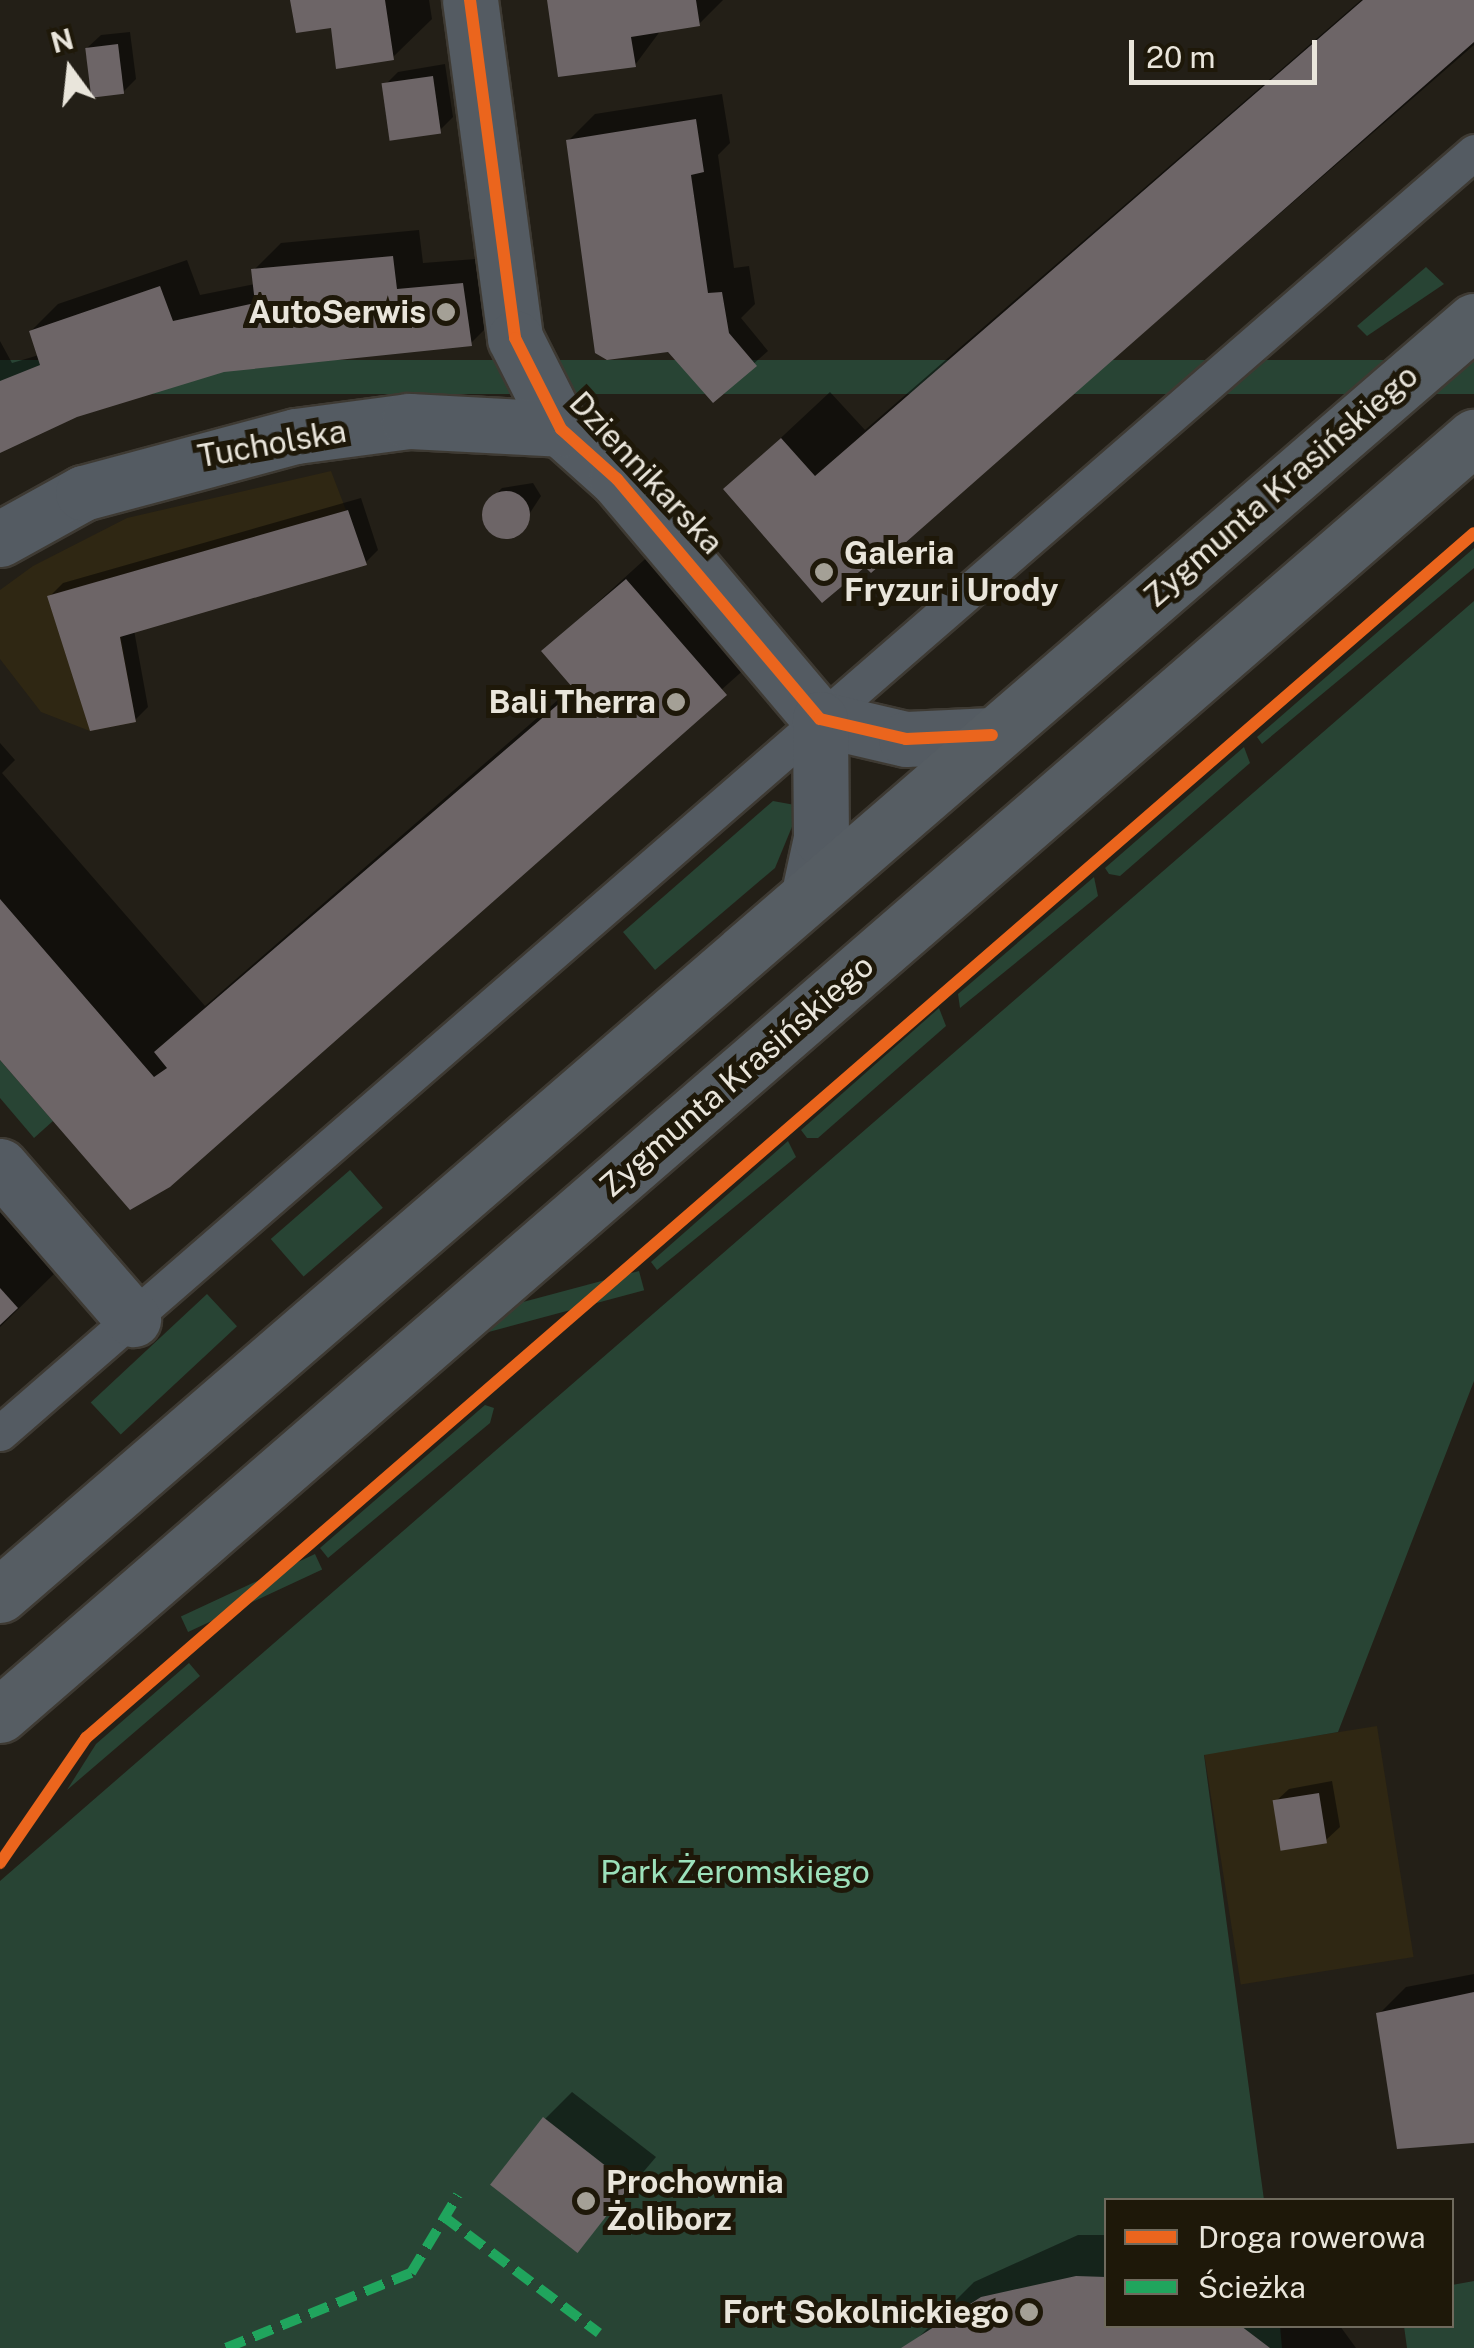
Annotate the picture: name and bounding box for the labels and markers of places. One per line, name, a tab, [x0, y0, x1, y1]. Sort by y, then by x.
place label: AutoSerwis	[248, 293, 426, 331]
marker: AutoSerwis	[435, 301, 457, 323]
place label: Galeria Fryzur i Urody	[844, 535, 1058, 610]
marker: Galeria Fryzur i Urody	[813, 561, 835, 583]
place label: Bali Therra	[489, 683, 656, 721]
marker: Bali Therra	[665, 691, 687, 713]
place label: Prochownia Żoliborz	[606, 2164, 784, 2239]
marker: Prochownia Żoliborz	[575, 2190, 597, 2212]
place label: Fort Sokolnickiego	[723, 2293, 1009, 2331]
marker: Fort Sokolnickiego	[1018, 2301, 1040, 2323]

